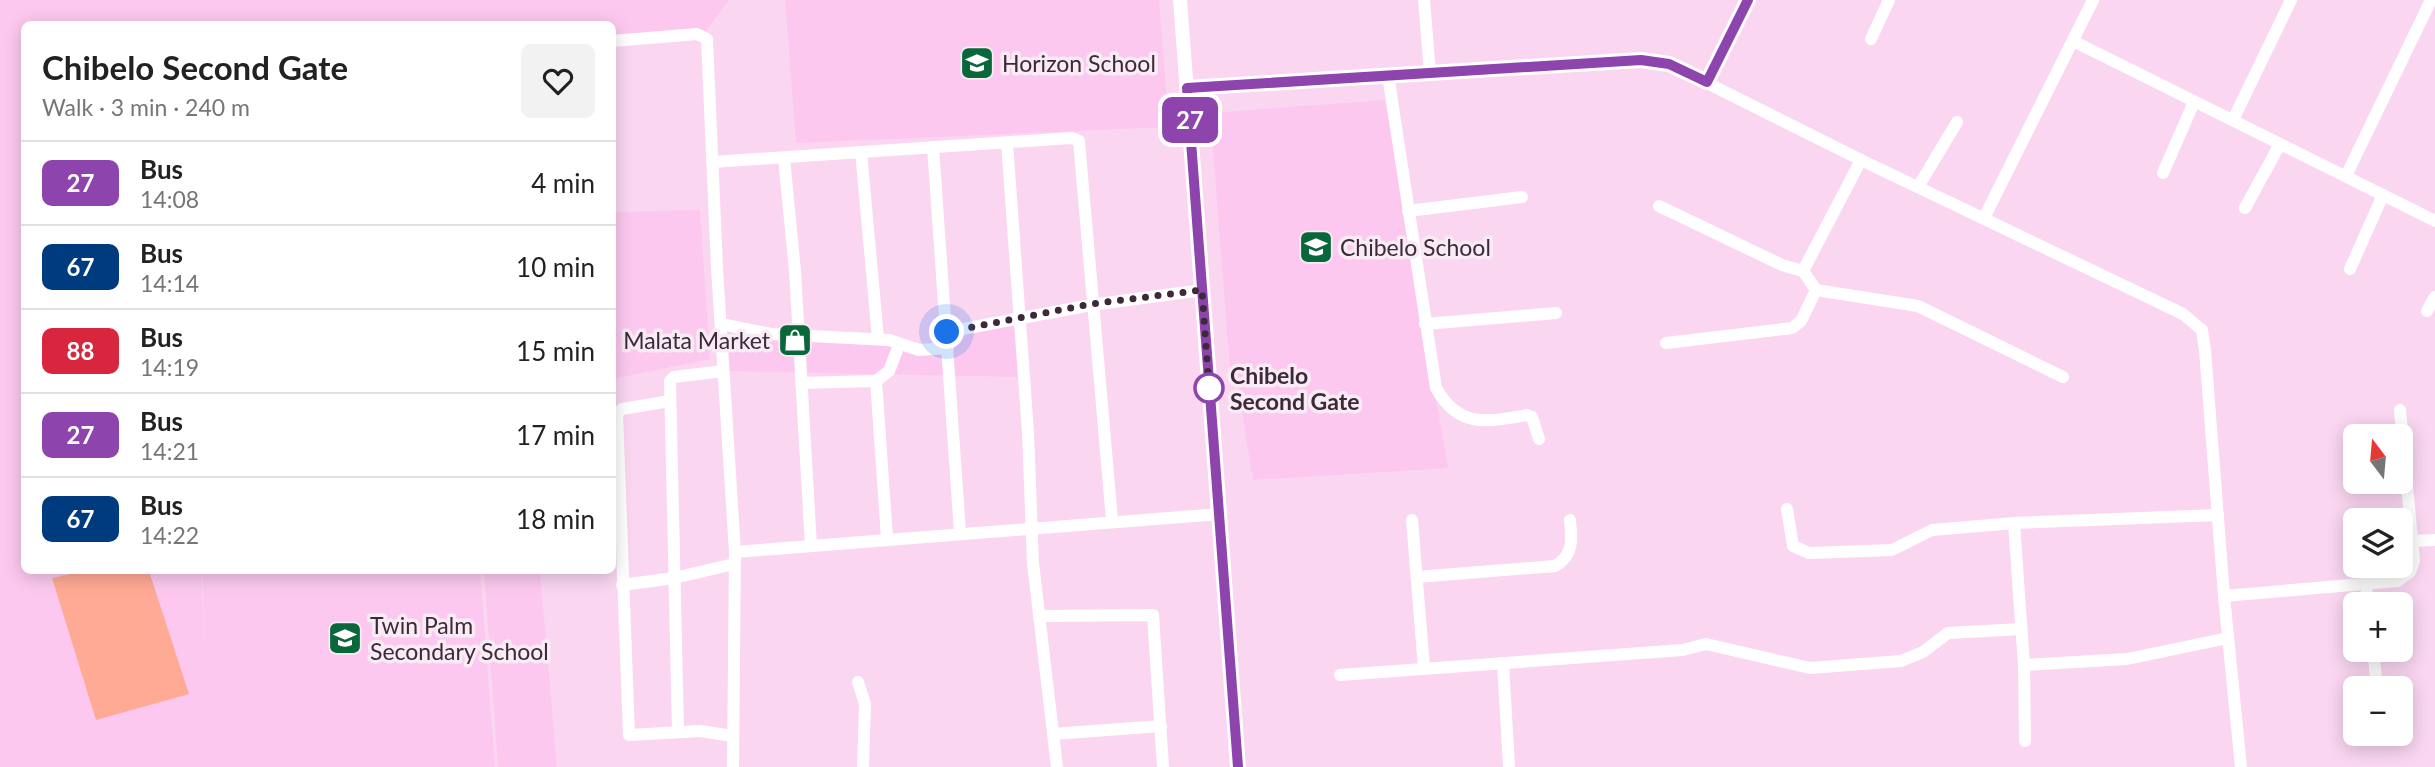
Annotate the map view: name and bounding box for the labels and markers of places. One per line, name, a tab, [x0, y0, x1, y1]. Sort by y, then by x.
school or university icon: Horizon School	[958, 44, 996, 82]
place label: Horizon School	[1002, 49, 1156, 77]
school or university icon: Chibelo School	[1297, 228, 1335, 266]
place label: Chibelo School	[1340, 233, 1491, 261]
shop icon: Malata Market	[776, 321, 814, 359]
place label: Malata Market	[623, 326, 771, 354]
place label: Chibelo Second Gate	[1230, 361, 1360, 415]
marker: Chibelo Second Gate	[1194, 373, 1224, 403]
place label: Twin Palm Secondary School	[370, 611, 549, 665]
school or university icon: Twin Palm Secondary School	[326, 619, 364, 657]

